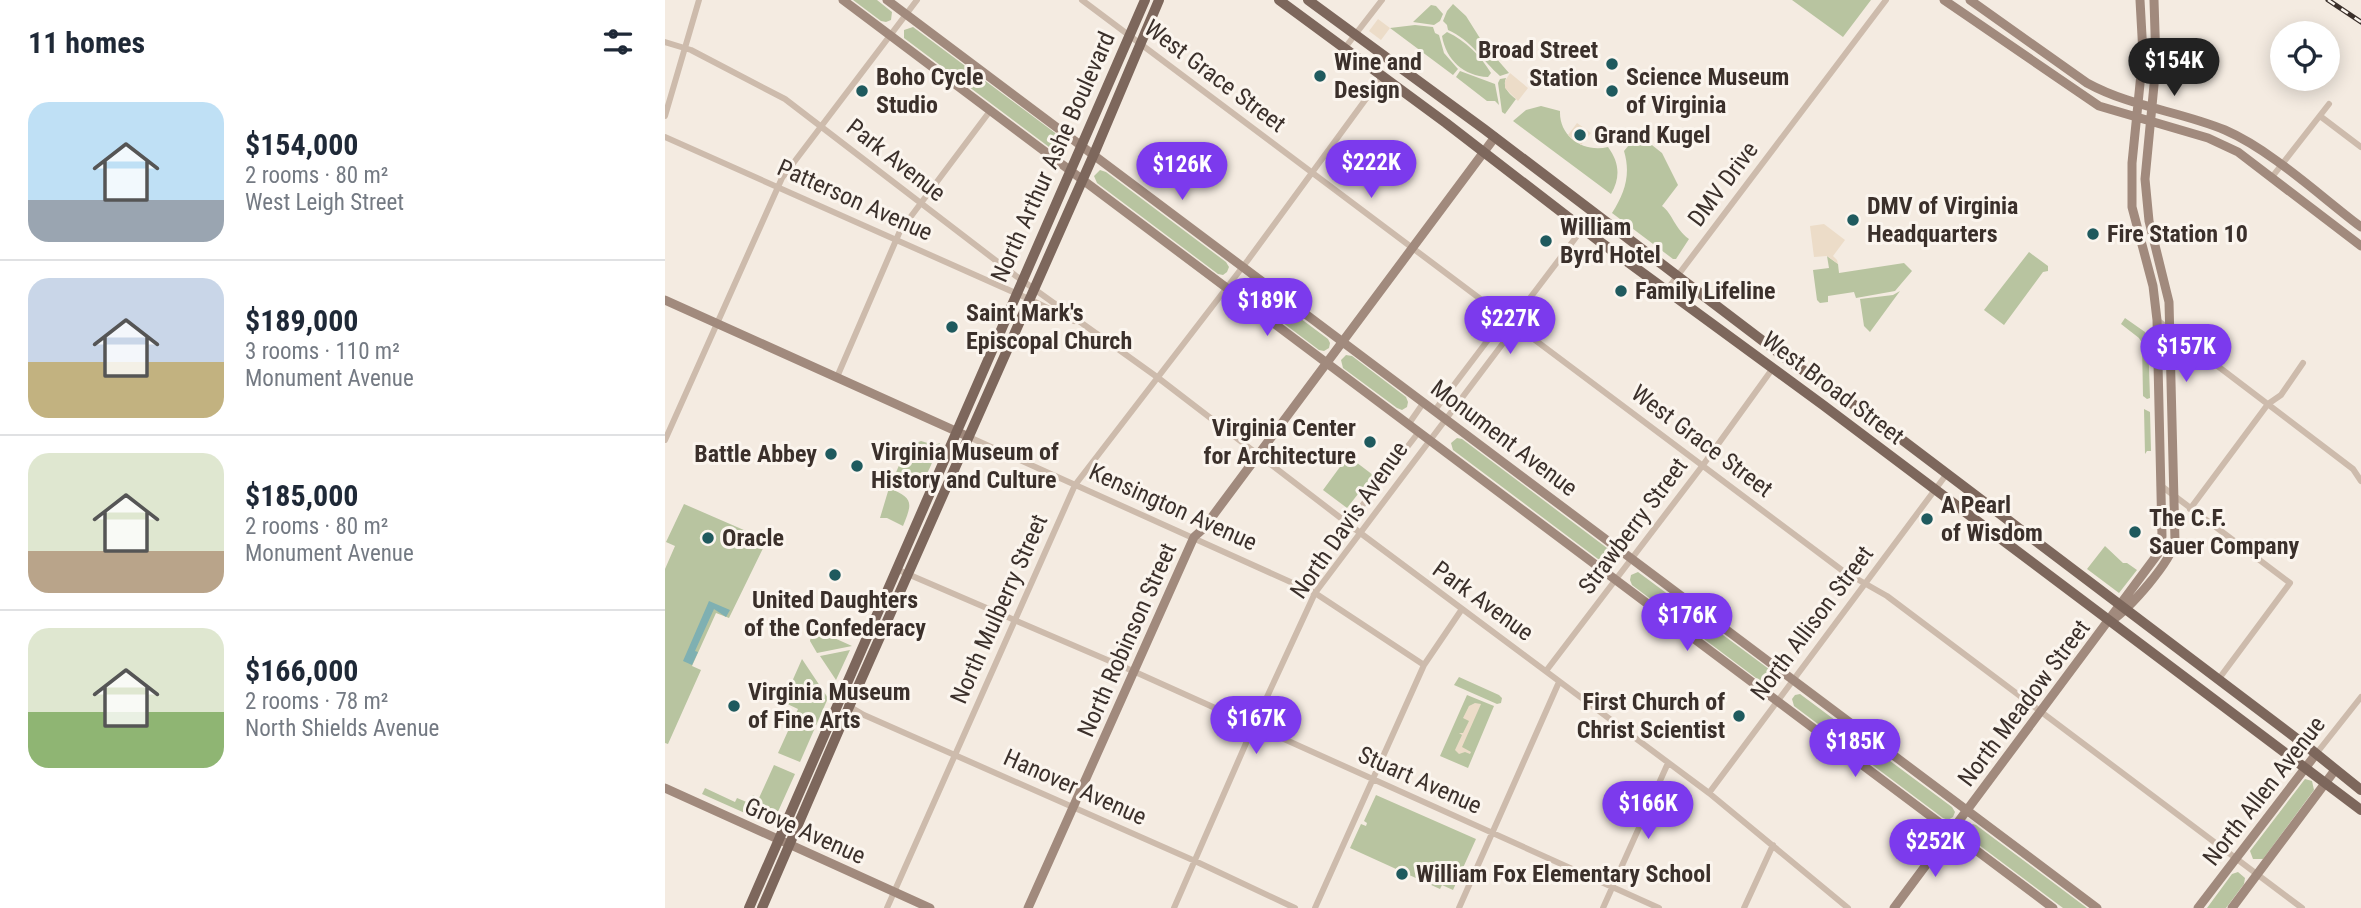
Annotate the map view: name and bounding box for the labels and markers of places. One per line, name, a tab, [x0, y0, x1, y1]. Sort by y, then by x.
place label: Broad Street Station	[1478, 36, 1598, 92]
pin: $154K	[2125, 38, 2223, 98]
place label: Wine and Design	[1334, 48, 1422, 104]
marker: Broad Street Station	[1604, 56, 1620, 72]
place label: Boho Cycle Studio	[876, 63, 983, 119]
place label: Science Museum of Virginia	[1626, 63, 1789, 119]
marker: Wine and Design	[1312, 68, 1328, 84]
marker: Boho Cycle Studio	[854, 83, 870, 99]
marker: Science Museum of Virginia	[1604, 83, 1620, 99]
place label: Grand Kugel	[1594, 121, 1711, 149]
marker: Grand Kugel	[1572, 127, 1588, 143]
pin: $222K	[1322, 140, 1420, 200]
pin: $126K	[1133, 142, 1231, 202]
place label: DMV of Virginia Headquarters	[1867, 192, 2018, 248]
marker: DMV of Virginia Headquarters	[1845, 212, 1861, 228]
place label: William Byrd Hotel	[1560, 213, 1661, 269]
place label: Fire Station 10	[2107, 220, 2248, 248]
marker: Fire Station 10	[2085, 226, 2101, 242]
marker: William Byrd Hotel	[1538, 233, 1554, 249]
place label: Family Lifeline	[1635, 277, 1775, 305]
pin: $189K	[1218, 278, 1316, 338]
marker: Family Lifeline	[1613, 283, 1629, 299]
pin: $227K	[1461, 296, 1559, 356]
place label: Saint Mark's Episcopal Church	[966, 299, 1132, 355]
marker: Saint Mark's Episcopal Church	[944, 319, 960, 335]
pin: $157K	[2137, 324, 2235, 384]
place label: Virginia Center for Architecture	[1204, 414, 1356, 470]
marker: Virginia Center for Architecture	[1362, 434, 1378, 450]
place label: Virginia Museum of History and Culture	[871, 438, 1059, 494]
place label: Battle Abbey	[694, 440, 817, 468]
marker: Battle Abbey	[823, 446, 839, 462]
marker: Virginia Museum of History and Culture	[849, 458, 865, 474]
place label: A Pearl of Wisdom	[1941, 491, 2043, 547]
place label: The C.F. Sauer Company	[2149, 504, 2299, 560]
marker: A Pearl of Wisdom	[1919, 511, 1935, 527]
place label: Oracle	[722, 524, 784, 552]
marker: The C.F. Sauer Company	[2127, 524, 2143, 540]
marker: Oracle	[700, 530, 716, 546]
marker: United Daughters of the Confederacy	[827, 567, 843, 583]
place label: United Daughters of the Confederacy	[744, 586, 926, 642]
pin: $176K	[1638, 594, 1736, 653]
place label: Virginia Museum of Fine Arts	[748, 678, 910, 734]
place label: First Church of Christ Scientist	[1577, 688, 1725, 744]
pin: $167K	[1207, 696, 1305, 756]
marker: Virginia Museum of Fine Arts	[726, 698, 742, 714]
marker: First Church of Christ Scientist	[1731, 708, 1747, 724]
pin: $185K	[1806, 720, 1904, 779]
pin: $166K	[1599, 782, 1697, 841]
pin: $252K	[1886, 820, 1984, 879]
place label: William Fox Elementary School	[1416, 860, 1711, 888]
marker: William Fox Elementary School	[1394, 866, 1410, 882]

